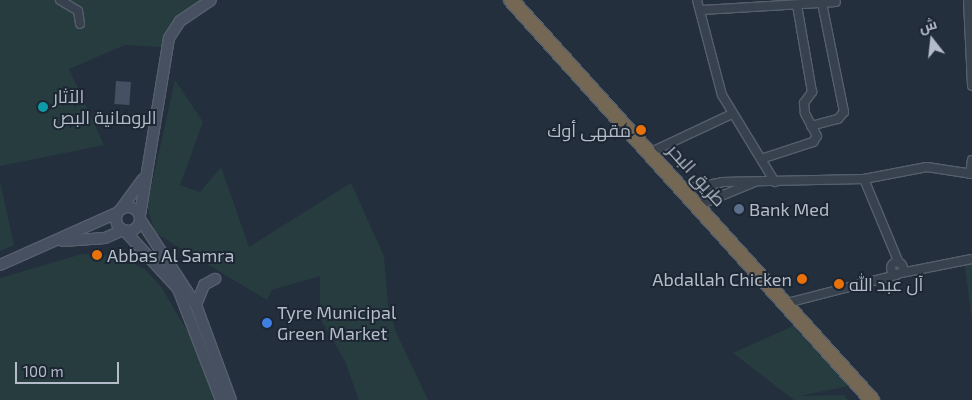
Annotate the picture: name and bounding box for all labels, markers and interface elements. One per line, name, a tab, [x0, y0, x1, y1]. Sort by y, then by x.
text: ش	[917, 14, 939, 36]
north arrow	[907, 15, 957, 65]
place label: الآثار الرومانية البص	[53, 86, 156, 128]
marker: الآثار الرومانية البص	[37, 101, 49, 113]
place label: مقهى أوك	[547, 119, 631, 141]
marker: مقهى أوك	[635, 124, 647, 136]
street label: طريق البحر	[663, 139, 731, 211]
place label: Bank Med	[749, 198, 829, 220]
marker: Bank Med	[733, 203, 745, 215]
place label: Abbas Al Samra	[107, 244, 235, 266]
marker: Abbas Al Samra	[91, 249, 103, 261]
place label: Abdallah Chicken	[652, 268, 792, 290]
marker: Abdallah Chicken	[796, 273, 808, 285]
place label: آل عبد الله	[849, 273, 923, 295]
marker: آل عبد الله	[833, 278, 845, 290]
place label: Tyre Municipal Green Market	[277, 302, 396, 344]
marker: Tyre Municipal Green Market	[261, 317, 273, 329]
scale bar	[18, 352, 121, 384]
text: 100 m	[23, 362, 64, 380]

